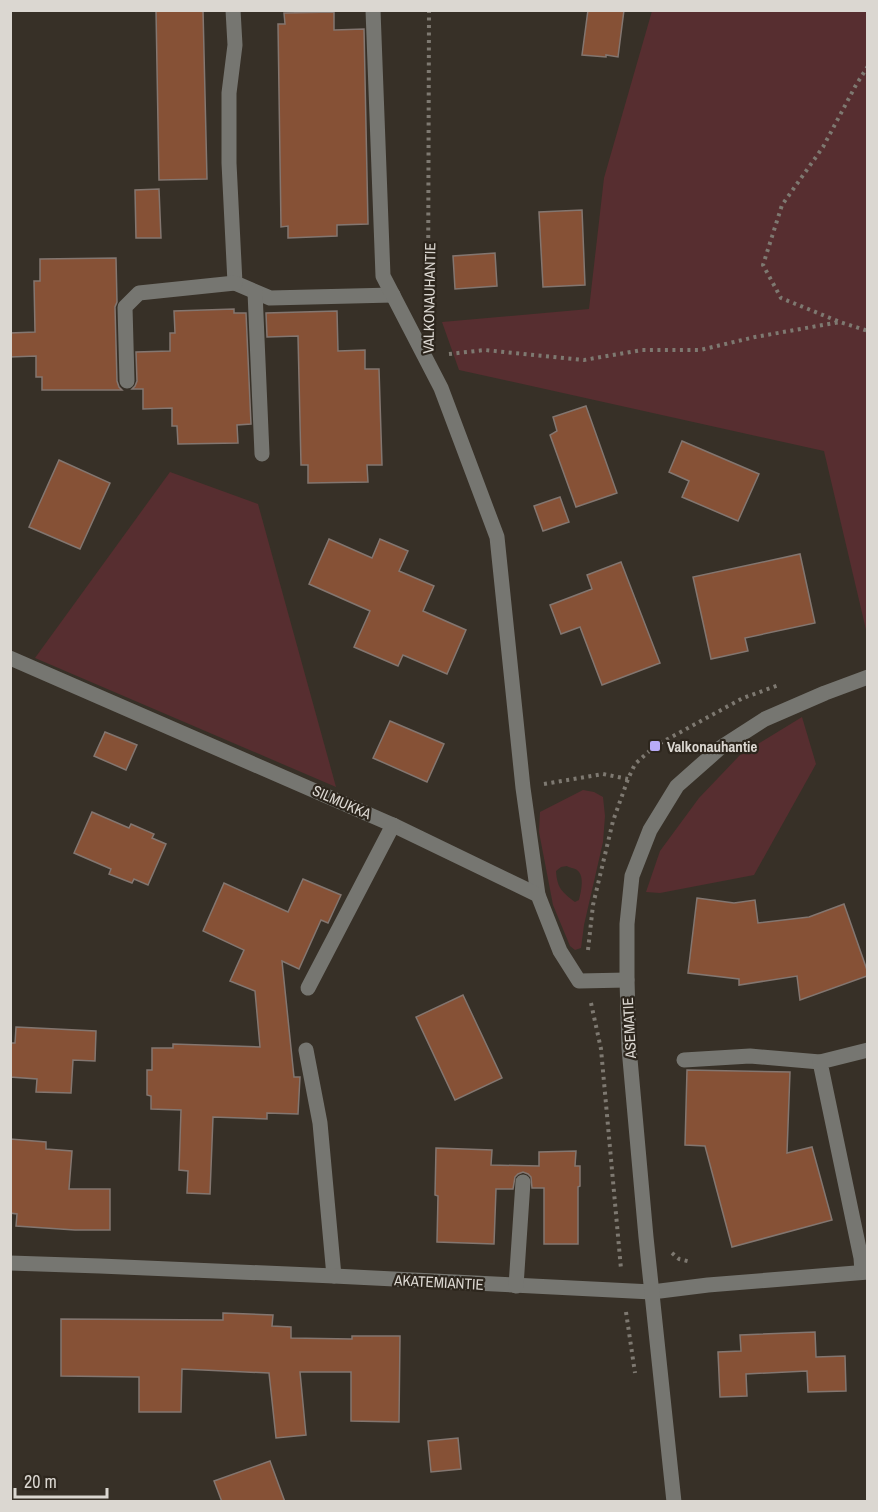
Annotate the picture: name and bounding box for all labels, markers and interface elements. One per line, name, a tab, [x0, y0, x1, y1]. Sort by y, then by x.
street label: VALKONAUHANTIE	[418, 242, 440, 354]
place label: Valkonauhantie	[667, 736, 757, 757]
marker: Valkonauhantie	[648, 739, 662, 753]
street label: SILMUKKA	[309, 780, 375, 825]
street label: ASEMATIE	[617, 997, 641, 1060]
street label: AKATEMIANTIE	[393, 1269, 484, 1295]
scale bar	[15, 1461, 106, 1499]
text: 20 m	[24, 1469, 57, 1494]

